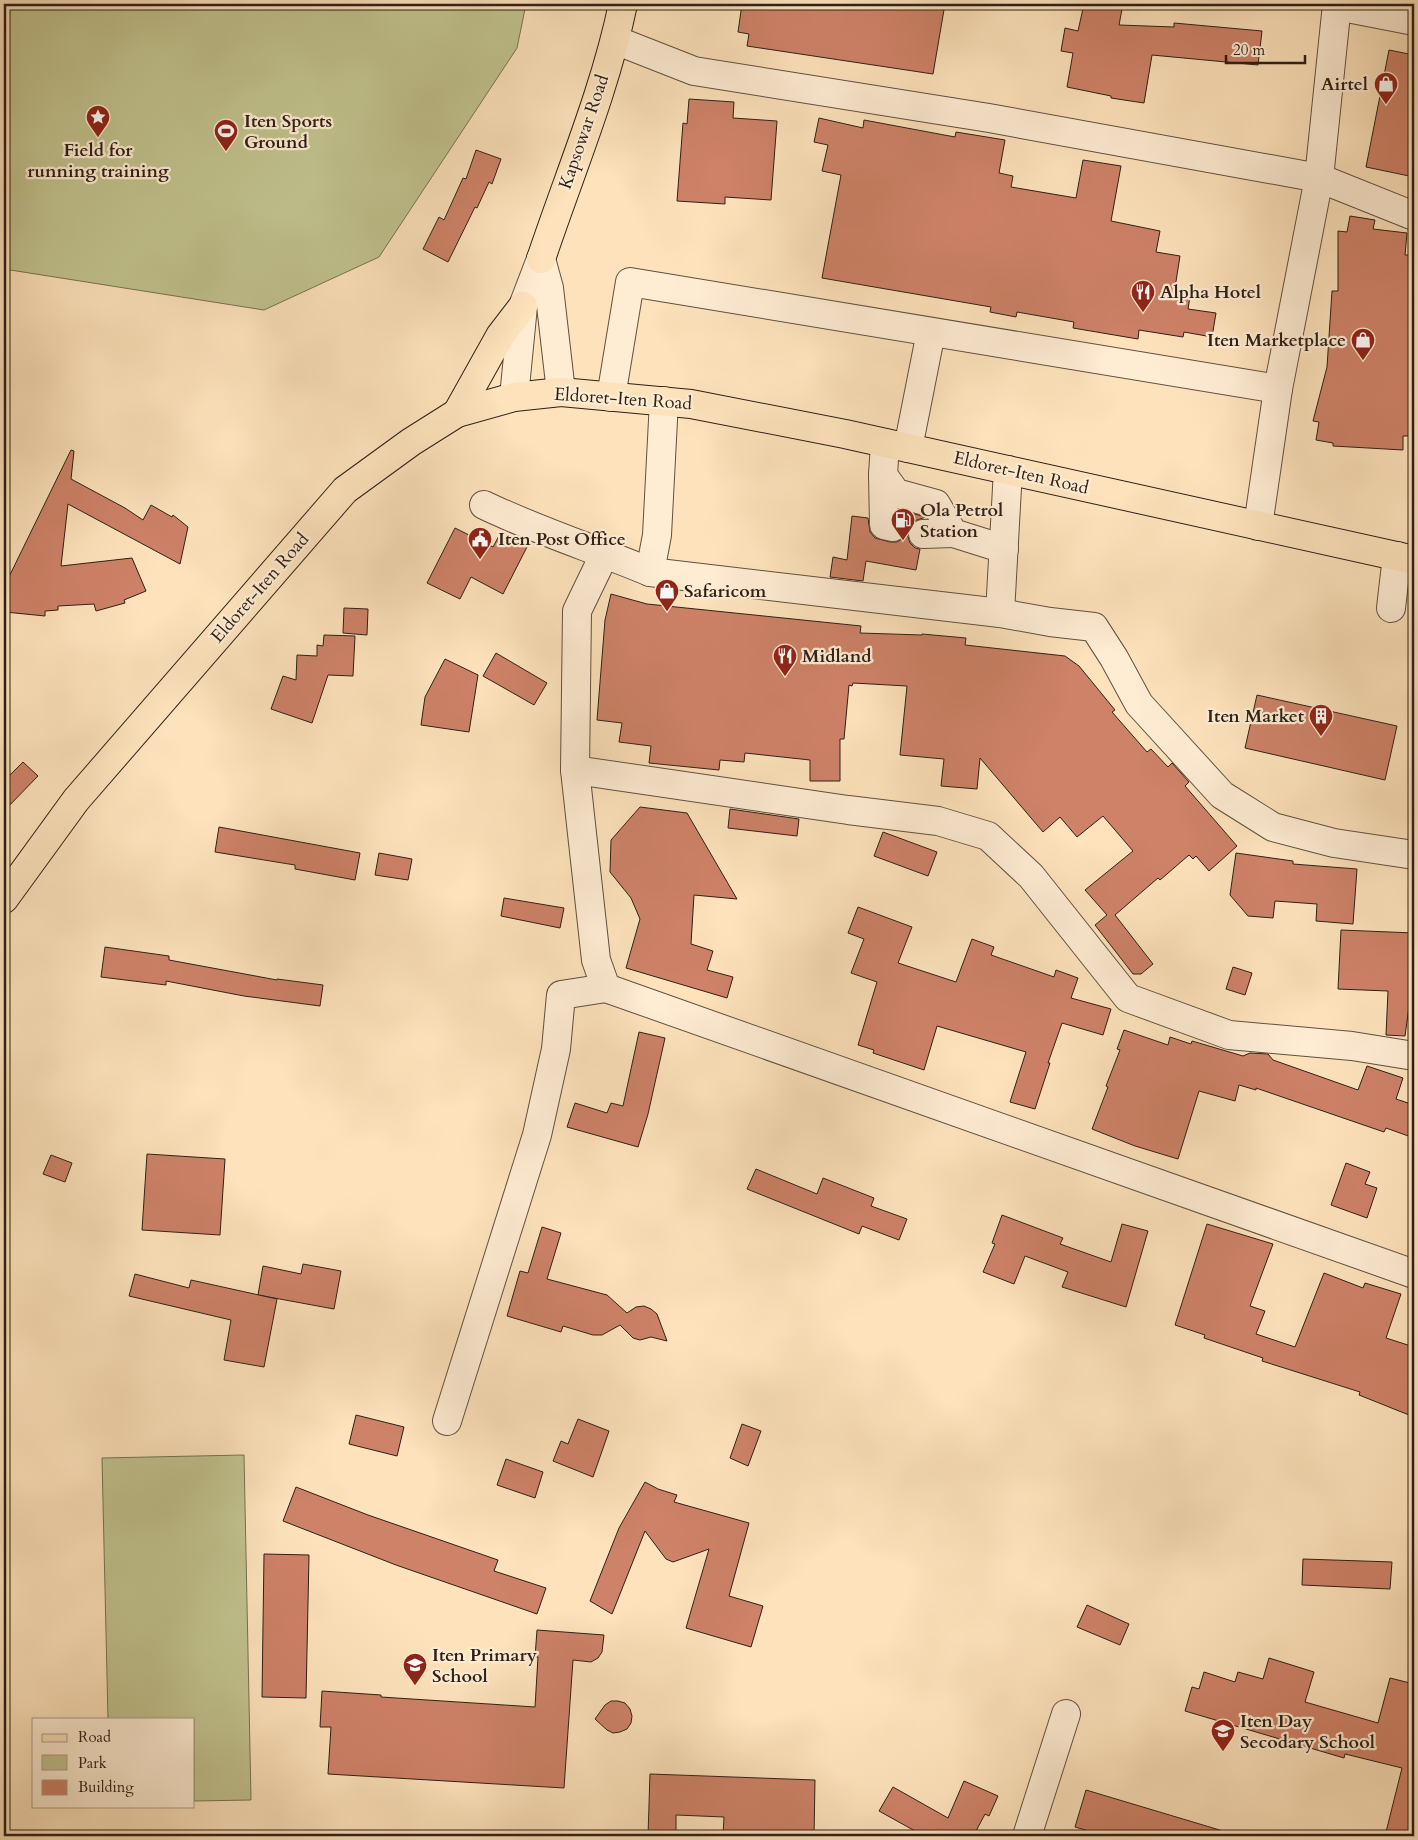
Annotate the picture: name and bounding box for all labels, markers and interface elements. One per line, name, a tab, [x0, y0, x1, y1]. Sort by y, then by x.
scale bar	[1226, 32, 1304, 64]
text: 20 m	[1233, 40, 1265, 60]
street label: Kapsowar Road	[553, 71, 615, 193]
shop icon: Airtel	[1373, 71, 1399, 105]
place label: Airtel	[1321, 72, 1368, 97]
place icon: Field for running training	[85, 104, 111, 138]
place label: Iten Sports Ground	[244, 109, 332, 155]
sports icon: Iten Sports Ground	[213, 118, 239, 152]
place label: Field for running training	[27, 138, 169, 184]
restaurant icon: Alpha Hotel	[1130, 279, 1156, 313]
place label: Alpha Hotel	[1160, 280, 1261, 305]
shop icon: Iten Marketplace	[1350, 327, 1376, 361]
place label: Iten Marketplace	[1207, 328, 1346, 353]
street label: Eldoret-Iten Road	[553, 382, 693, 416]
street label: Eldoret-Iten Road	[951, 445, 1091, 501]
place label: Ola Petrol Station	[920, 498, 1003, 544]
fuel station icon: Ola Petrol Station	[890, 507, 916, 541]
public building icon: Iten Post Office	[467, 526, 493, 560]
street label: Eldoret-Iten Road	[205, 527, 315, 648]
place label: Iten Post Office	[498, 527, 626, 552]
shop icon: Safaricom	[654, 578, 680, 612]
place label: Safaricom	[684, 579, 767, 604]
restaurant icon: Midland	[772, 643, 798, 677]
place label: Midland	[802, 644, 872, 669]
building icon: Iten Market	[1308, 703, 1334, 737]
place label: Iten Market	[1207, 704, 1305, 729]
place label: Iten Primary School	[432, 1643, 538, 1689]
school or university icon: Iten Primary School	[402, 1652, 428, 1686]
place label: Iten Day Secodary School	[1240, 1709, 1375, 1755]
legend	[32, 1718, 195, 1808]
school or university icon: Iten Day Secodary School	[1210, 1718, 1236, 1752]
text: Road	[78, 1727, 111, 1747]
text: Park	[78, 1753, 107, 1773]
text: Building	[78, 1777, 134, 1797]

